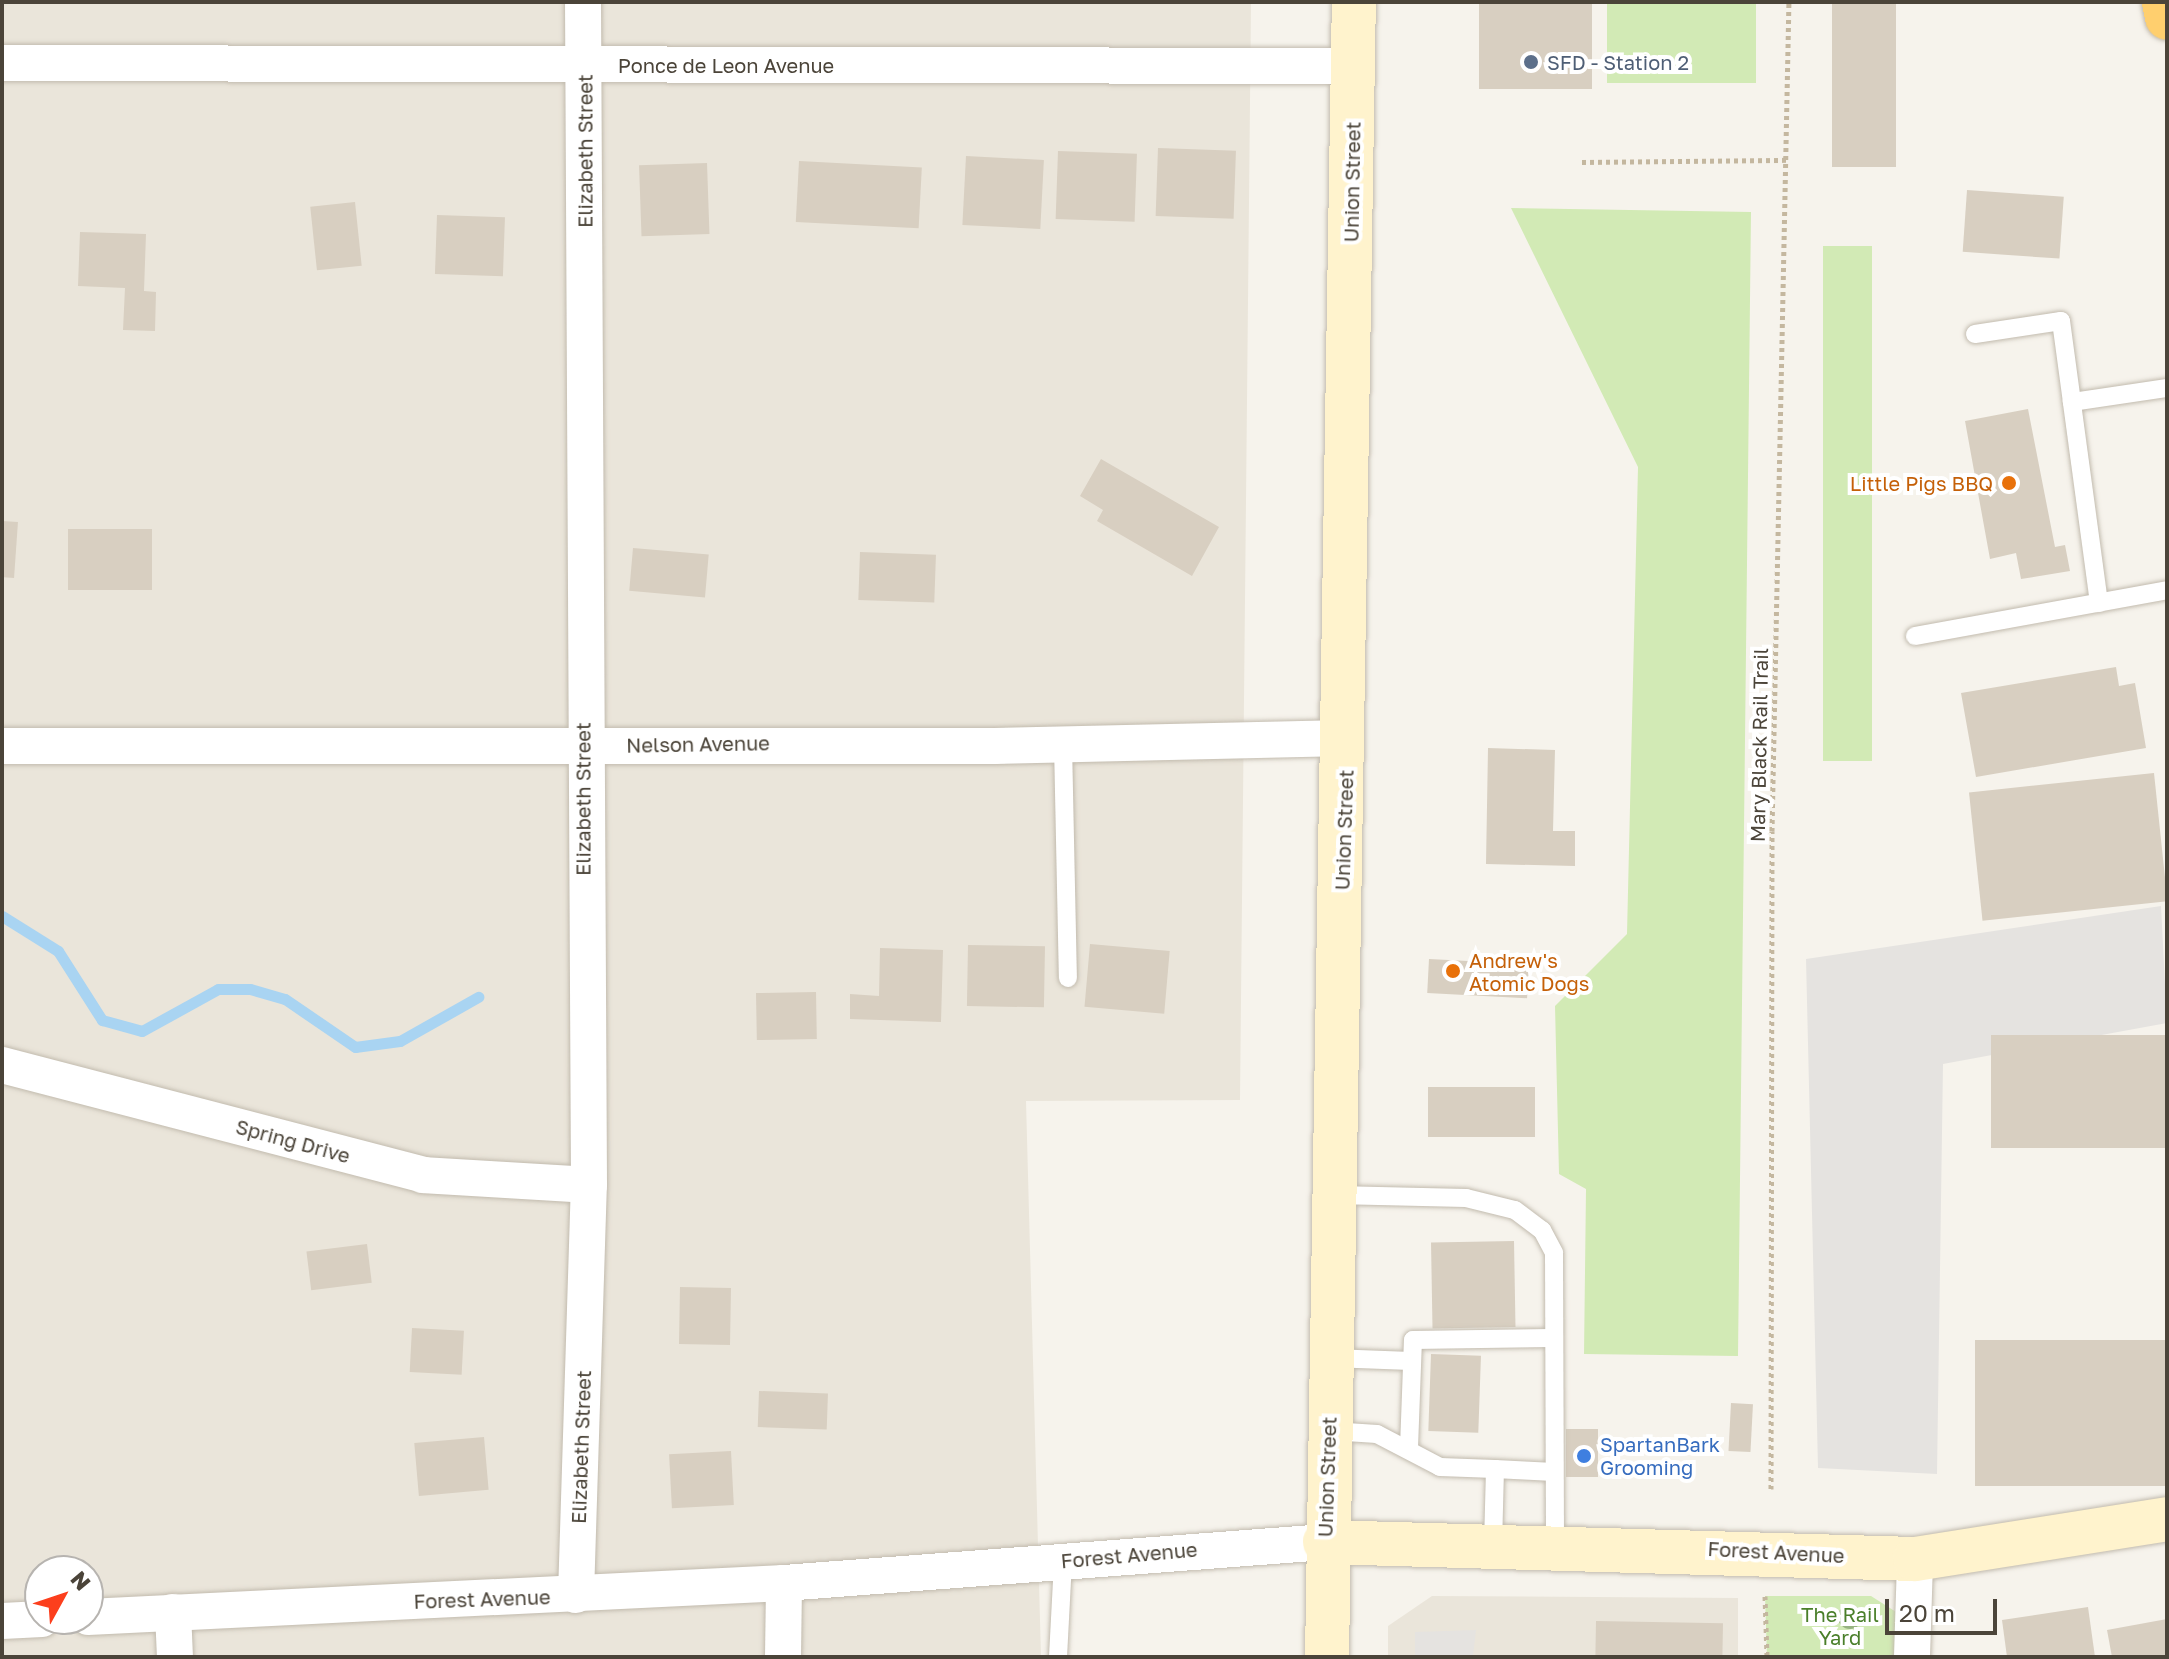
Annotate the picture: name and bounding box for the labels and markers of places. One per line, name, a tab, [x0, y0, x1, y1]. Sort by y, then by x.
place label: SFD - Station 2	[1547, 50, 1689, 74]
marker: SFD - Station 2	[1522, 53, 1540, 71]
place label: Little Pigs BBQ	[1850, 471, 1993, 495]
marker: Little Pigs BBQ	[2000, 474, 2018, 492]
place label: Andrew's Atomic Dogs	[1469, 948, 1589, 995]
marker: Andrew's Atomic Dogs	[1444, 962, 1462, 980]
place label: SpartanBark Grooming	[1600, 1432, 1720, 1479]
marker: SpartanBark Grooming	[1575, 1447, 1593, 1465]

